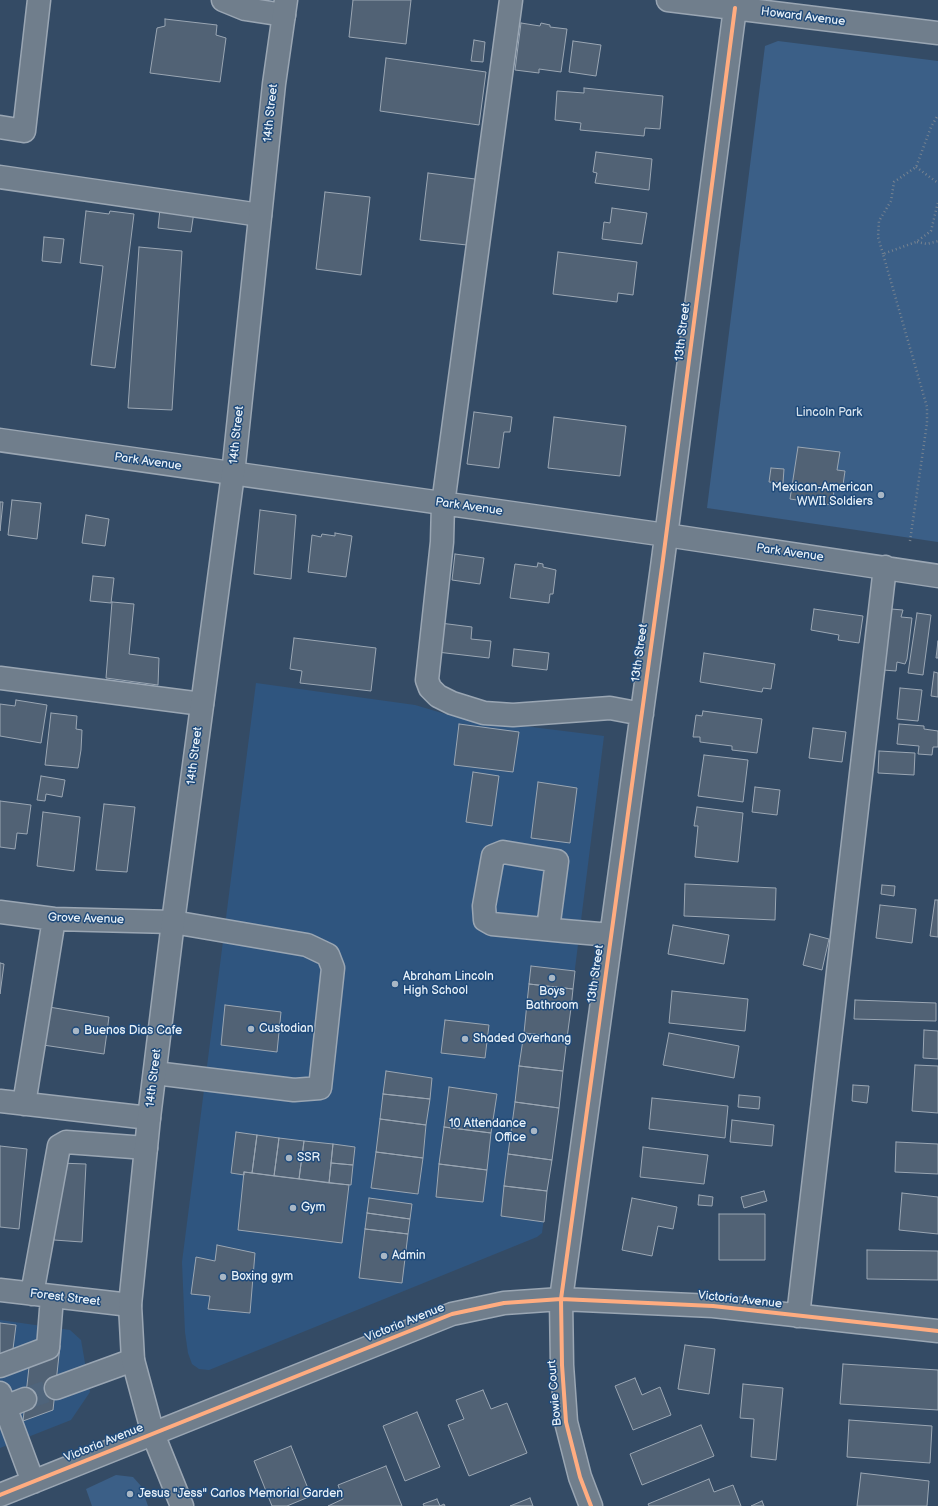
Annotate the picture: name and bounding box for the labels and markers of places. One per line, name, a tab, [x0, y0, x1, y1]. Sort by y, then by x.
place label: Mexican-American WWII Soldiers	[772, 481, 873, 509]
marker: Mexican-American WWII Soldiers	[876, 490, 886, 500]
place label: Abraham Lincoln High School	[403, 970, 494, 998]
marker: Boys Bathroom	[547, 973, 557, 983]
marker: Abraham Lincoln High School	[390, 979, 400, 989]
place label: Boys Bathroom	[526, 985, 578, 1013]
place label: Custodian	[259, 1022, 314, 1036]
place label: Buenos Dias Cafe	[84, 1024, 182, 1038]
marker: Custodian	[246, 1024, 256, 1034]
marker: Buenos Dias Cafe	[71, 1026, 81, 1036]
place label: Shaded Overhang	[473, 1032, 571, 1046]
marker: Shaded Overhang	[460, 1034, 470, 1044]
place label: 10 Attendance Office	[449, 1117, 526, 1145]
marker: 10 Attendance Office	[529, 1126, 539, 1136]
place label: SSR	[297, 1151, 320, 1165]
marker: SSR	[284, 1153, 294, 1163]
place label: Gym	[301, 1201, 325, 1215]
marker: Gym	[288, 1203, 298, 1213]
place label: Admin	[392, 1249, 425, 1263]
marker: Admin	[379, 1251, 389, 1261]
place label: Boxing gym	[231, 1270, 293, 1284]
marker: Boxing gym	[218, 1272, 228, 1282]
place label: Jesus "Jess" Carlos Memorial Garden	[138, 1487, 343, 1501]
marker: Jesus "Jess" Carlos Memorial Garden	[125, 1489, 135, 1499]

